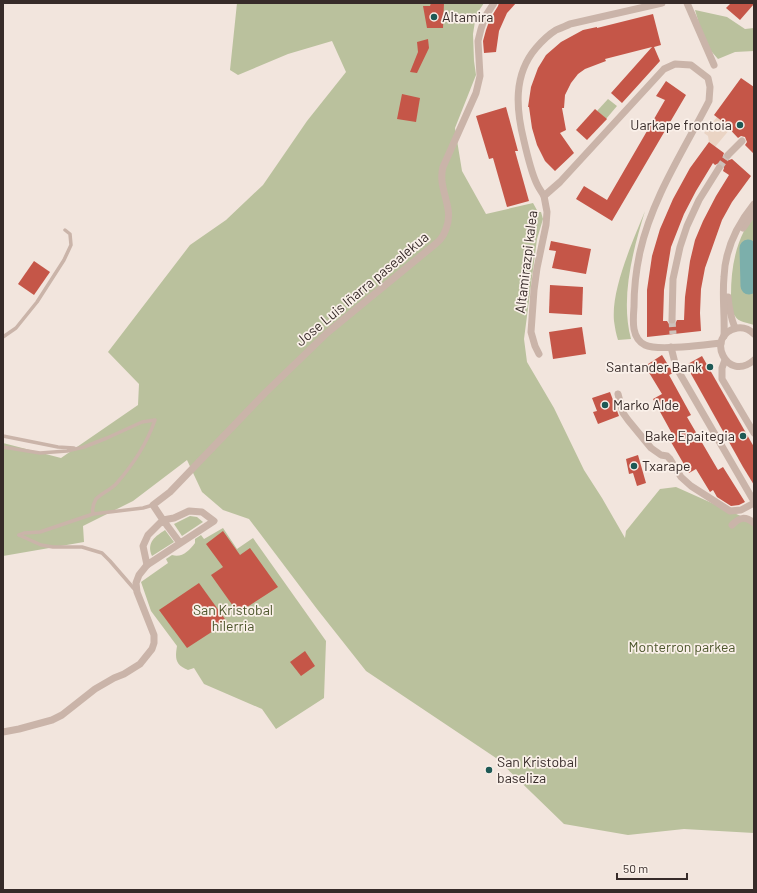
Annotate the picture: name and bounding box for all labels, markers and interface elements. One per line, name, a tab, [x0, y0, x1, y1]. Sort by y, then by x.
place label: Altamira	[442, 8, 493, 25]
marker: Altamira	[429, 12, 439, 22]
place label: Uarkape frontoia	[630, 116, 732, 133]
marker: Uarkape frontoia	[735, 120, 745, 130]
street label: Altamirazpi kalea	[511, 210, 540, 314]
street label: Jose Luis Iñarra pasealekua	[292, 228, 432, 349]
place label: Santander Bank	[606, 358, 702, 375]
marker: Santander Bank	[705, 362, 715, 372]
place label: Marko Alde	[613, 396, 679, 413]
marker: Marko Alde	[600, 400, 610, 410]
place label: Bake Epaitegia	[645, 427, 735, 444]
marker: Bake Epaitegia	[738, 431, 748, 441]
place label: Txarape	[642, 457, 690, 474]
marker: Txarape	[629, 461, 639, 471]
park label: San Kristobal hilerria	[193, 601, 273, 634]
park label: Monterron parkea	[629, 638, 735, 655]
place label: San Kristobal baseliza	[497, 753, 577, 786]
marker: San Kristobal baseliza	[484, 765, 494, 775]
scale bar	[617, 855, 687, 881]
text: 50 m	[623, 861, 648, 875]

